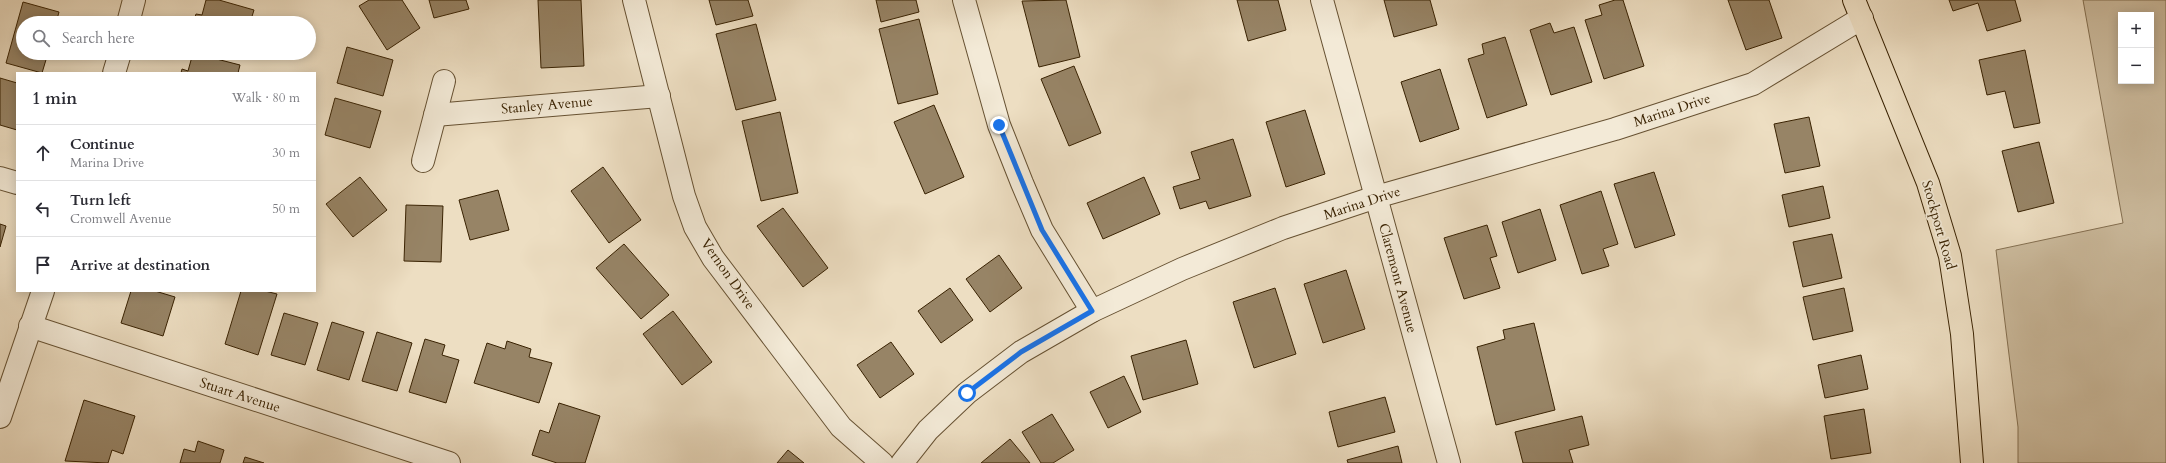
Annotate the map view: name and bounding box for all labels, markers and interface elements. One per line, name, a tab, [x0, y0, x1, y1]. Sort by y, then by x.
map controls	[2118, 12, 2154, 84]
button: +	[2118, 12, 2154, 48]
search box	[16, 16, 316, 60]
icon: search	[30, 27, 52, 49]
text: Search here	[62, 28, 135, 48]
button: −	[2118, 48, 2154, 84]
text: 1 min	[32, 87, 77, 110]
text: Walk · 80 m	[232, 89, 300, 107]
street label: Marina Drive	[1631, 89, 1713, 131]
street label: Stanley Avenue	[500, 92, 594, 118]
route end	[990, 116, 1008, 134]
text: Continue	[70, 134, 135, 154]
icon: ahead	[32, 142, 54, 164]
text: 30 m	[272, 144, 300, 162]
text: Marina Drive	[70, 154, 144, 172]
street label: Stockport Road	[1917, 178, 1961, 272]
street label: Marina Drive	[1321, 182, 1403, 224]
text: Turn left	[70, 190, 131, 210]
icon: left	[32, 198, 54, 220]
text: 50 m	[272, 200, 300, 218]
text: Cromwell Avenue	[70, 210, 171, 228]
street label: Claremont Avenue	[1374, 221, 1422, 335]
street label: Vernon Drive	[696, 235, 760, 313]
icon: arrive	[32, 254, 54, 276]
text: Arrive at destination	[70, 255, 210, 275]
street label: Stuart Avenue	[197, 373, 283, 417]
route start	[958, 384, 976, 402]

